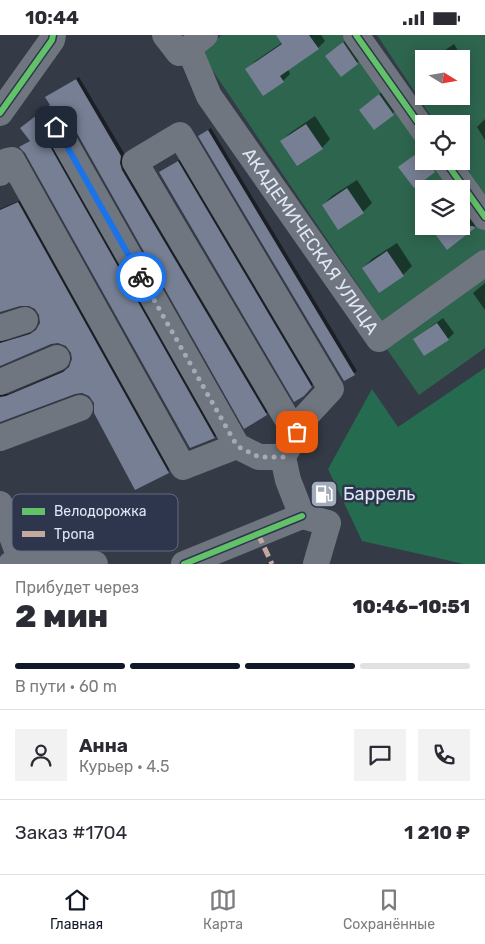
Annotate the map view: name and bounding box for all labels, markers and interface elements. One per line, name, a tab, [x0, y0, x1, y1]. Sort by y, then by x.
text: 10:44	[25, 6, 79, 29]
north arrow	[415, 50, 470, 105]
map controls	[415, 50, 470, 235]
pin	[35, 106, 77, 148]
icon: home	[42, 113, 70, 141]
button: locate	[415, 115, 470, 170]
street label: АКАДЕМИЧЕСКАЯ УЛИЦА	[238, 143, 383, 339]
button: layers	[415, 180, 470, 235]
courier	[116, 252, 166, 302]
icon: bike	[127, 263, 155, 291]
pin	[276, 411, 318, 453]
icon: bag	[283, 418, 311, 446]
fuel station icon: Баррель	[309, 479, 339, 509]
place label: Баррель	[343, 483, 415, 505]
legend	[12, 494, 178, 551]
text: Велодорожка	[54, 503, 147, 520]
text: Тропа	[54, 526, 95, 543]
text: Прибудет через	[15, 578, 139, 597]
text: 10:46–10:51	[353, 595, 470, 618]
text: 2 мин	[15, 597, 108, 635]
text: В пути · 60 m	[15, 677, 117, 696]
button: person	[15, 729, 67, 781]
button: chat	[354, 729, 406, 781]
button: phone	[418, 729, 470, 781]
text: Анна	[79, 734, 128, 757]
text: Курьер · 4.5	[79, 757, 170, 776]
text: Заказ #1704	[15, 821, 127, 844]
text: 1 210 ₽	[404, 821, 470, 844]
tab: Главная	[50, 886, 103, 933]
tab: Карта	[203, 886, 243, 933]
tab: Сохранённые	[343, 886, 435, 933]

